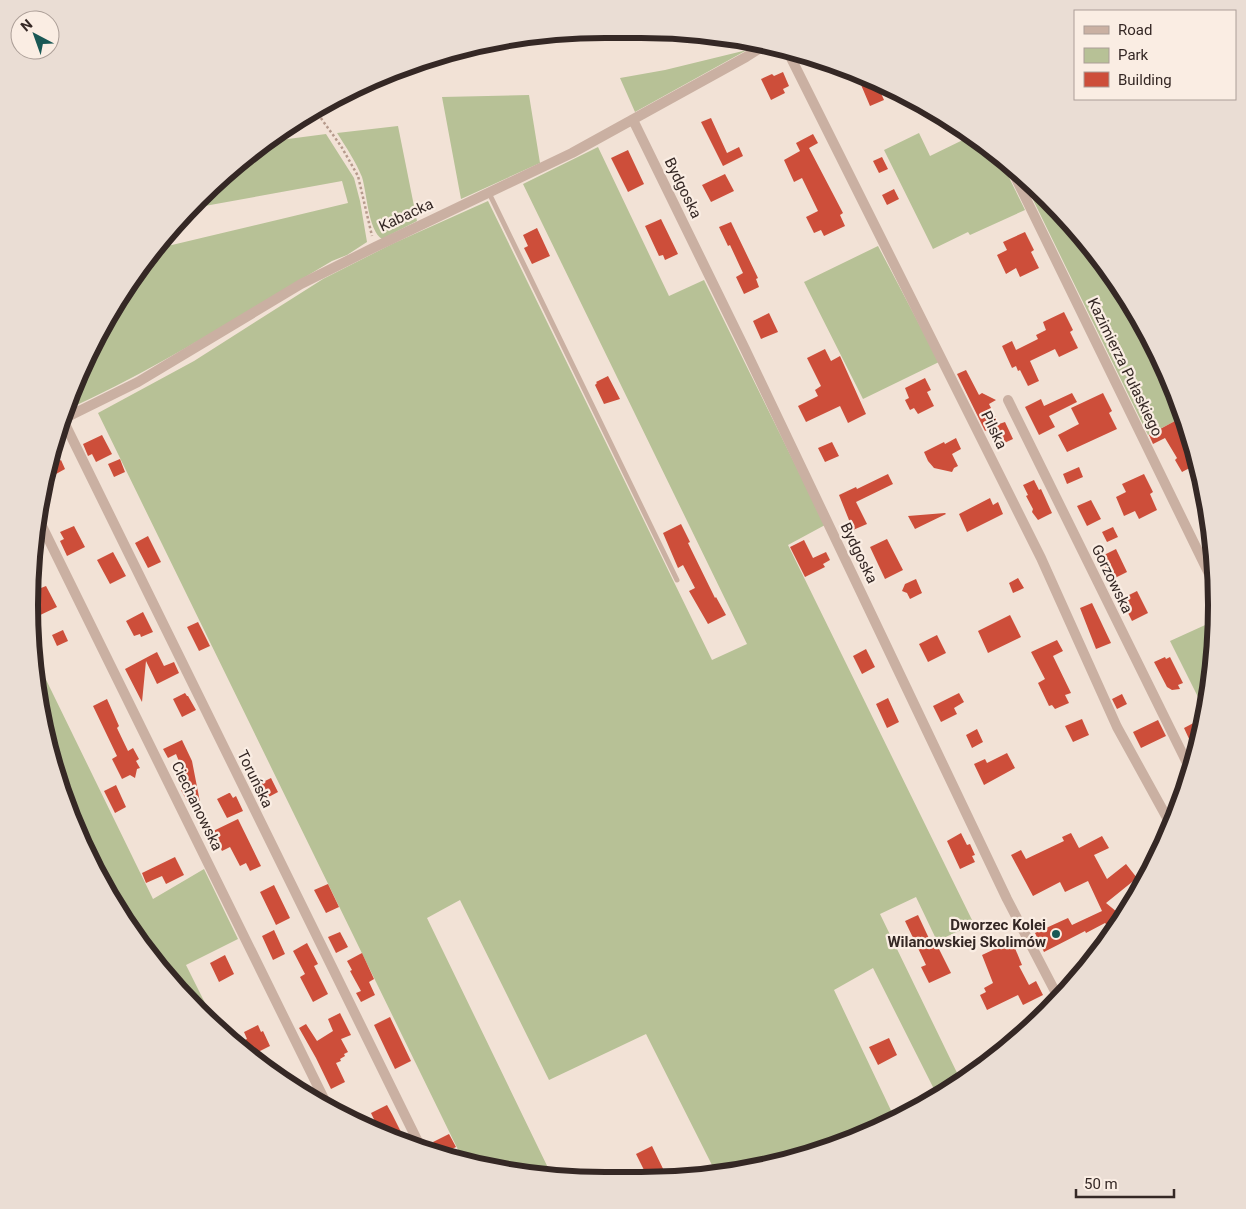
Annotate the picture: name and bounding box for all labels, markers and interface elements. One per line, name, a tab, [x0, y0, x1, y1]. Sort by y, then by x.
north arrow	[10, 10, 60, 60]
legend	[1074, 10, 1236, 100]
text: N	[17, 16, 35, 34]
text: Road	[1118, 21, 1152, 39]
text: Park	[1118, 46, 1149, 64]
text: Building	[1118, 71, 1172, 89]
street label: Bydgoska	[661, 155, 705, 221]
street label: Kabacka	[376, 195, 436, 235]
street label: Kazimierza Pułaskiego	[1084, 295, 1166, 439]
street label: Pilska	[977, 408, 1011, 452]
street label: Bydgoska	[837, 520, 881, 586]
street label: Gorzowska	[1088, 542, 1136, 616]
street label: Toruńska	[233, 747, 277, 811]
street label: Ciechanowska	[168, 758, 226, 854]
place label: Dworzec Kolei Wilanowskiej Skolimów	[887, 916, 1046, 951]
marker: Dworzec Kolei Wilanowskiej Skolimów	[1050, 928, 1062, 940]
scale bar	[1076, 1166, 1174, 1198]
text: 50 m	[1084, 1175, 1118, 1193]

